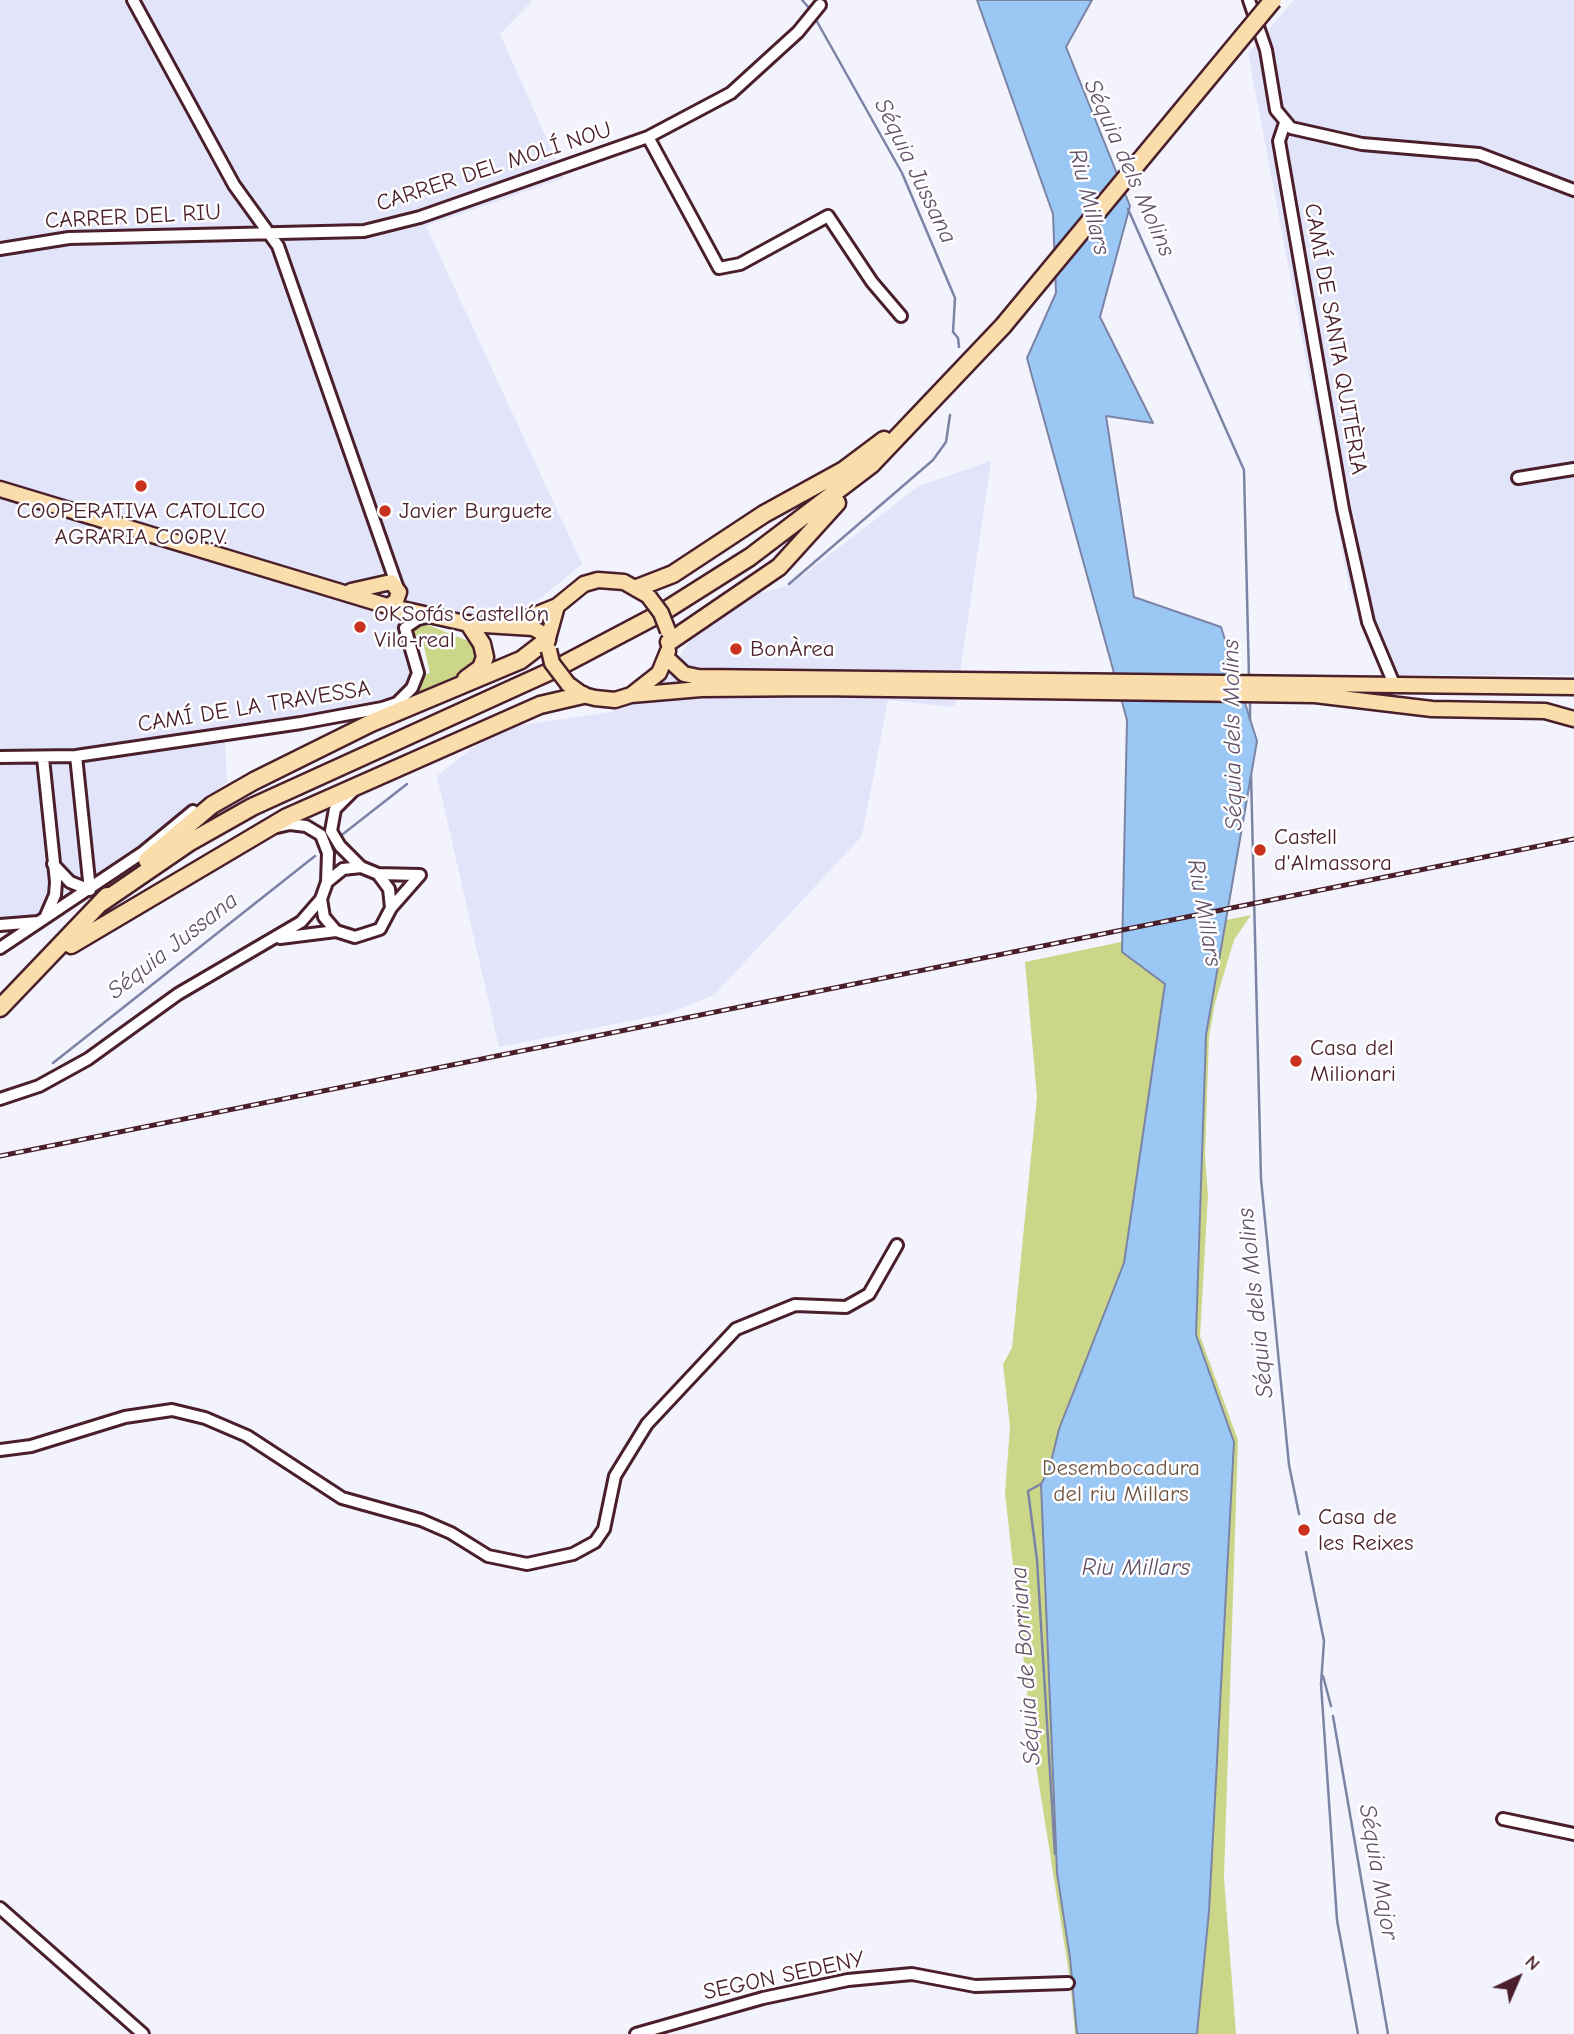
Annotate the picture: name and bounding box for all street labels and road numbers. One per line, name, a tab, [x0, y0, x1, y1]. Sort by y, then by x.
street label: CARRER DEL MOLÍ NOU	[373, 116, 615, 218]
street label: CARRER DEL RIU	[44, 199, 222, 235]
street label: CAMÍ DE SANTA QUITÈRIA	[1298, 201, 1372, 477]
street label: CAMÍ DE LA TRAVESSA	[136, 675, 372, 739]
street label: SEGON SEDENY	[701, 1945, 867, 2007]

